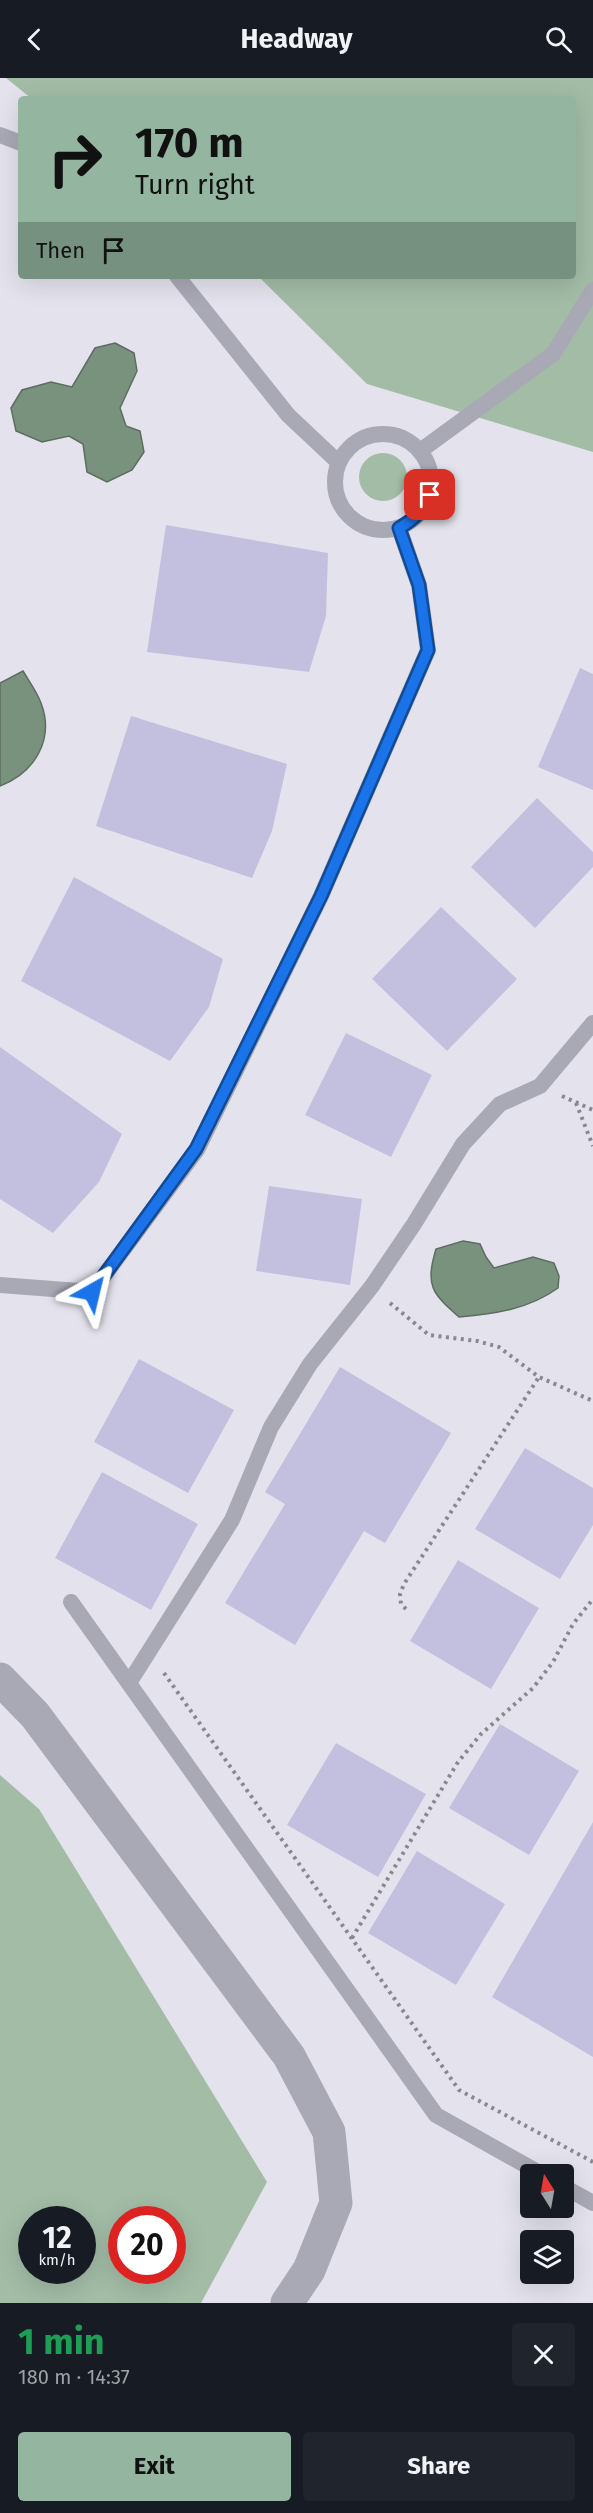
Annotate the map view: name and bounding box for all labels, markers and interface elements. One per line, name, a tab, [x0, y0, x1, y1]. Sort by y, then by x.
icon: back	[18, 23, 51, 56]
text: Headway	[241, 23, 352, 55]
icon: search	[542, 23, 575, 56]
text: 170 m	[135, 118, 244, 168]
icon: right	[36, 120, 114, 198]
text: Turn right	[135, 169, 255, 201]
icon: arrive	[97, 234, 130, 267]
text: Then	[36, 237, 85, 264]
pin	[404, 469, 455, 520]
icon: arrive	[413, 478, 446, 511]
position arrow	[60, 1260, 124, 1324]
north arrow	[520, 2164, 574, 2218]
map controls	[520, 2164, 574, 2284]
speed limit sign: 20	[108, 2206, 186, 2284]
text: 12	[42, 2220, 72, 2256]
button: layers	[520, 2230, 574, 2284]
text: km/h	[38, 2251, 76, 2269]
text: 1 min	[18, 2320, 105, 2364]
button: close	[512, 2323, 575, 2386]
text: 180 m · 14:37	[18, 2365, 130, 2389]
button: Exit	[18, 2432, 291, 2501]
button: Share	[303, 2432, 575, 2501]

